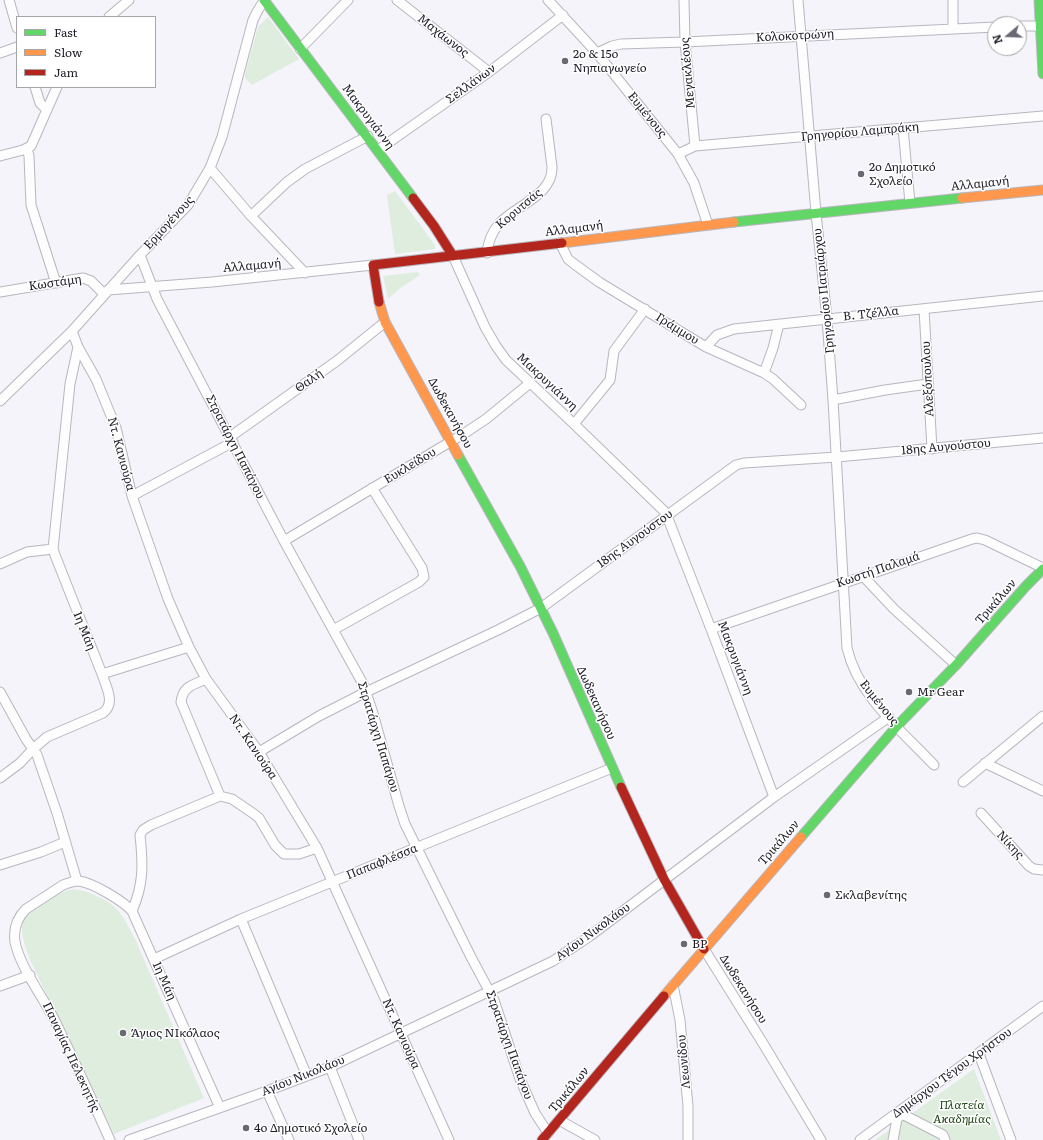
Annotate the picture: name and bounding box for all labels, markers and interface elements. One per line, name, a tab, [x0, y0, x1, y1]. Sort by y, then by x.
street label: Μαχάωνος	[415, 12, 471, 60]
legend	[16, 16, 156, 88]
north arrow	[987, 16, 1027, 56]
text: Fast	[54, 23, 77, 41]
street label: Κολοκοτρώνη	[756, 27, 834, 45]
text: N	[988, 33, 1006, 47]
street label: Μεγακλέους	[678, 37, 698, 109]
text: Slow	[54, 43, 82, 61]
place label: 2ο & 15ο Νηπιαγωγείο	[573, 47, 647, 75]
marker: 2ο & 15ο Νηπιαγωγείο	[560, 56, 570, 66]
street label: Σελλάνων	[443, 61, 499, 107]
text: Jam	[54, 63, 78, 81]
street label: Μακρυγιάννη	[339, 82, 397, 152]
street label: Ευμένους	[624, 89, 670, 141]
street label: Γρηγορίου Λαμπράκη	[800, 120, 920, 144]
place label: 2ο Δημοτικό Σχολείο	[869, 160, 936, 188]
marker: 2ο Δημοτικό Σχολείο	[856, 169, 866, 179]
street label: Αλλαμανή	[950, 174, 1010, 194]
street label: Κορυτσάς	[493, 186, 545, 232]
street label: Ερμογένους	[141, 193, 197, 253]
street label: Αλλαμανή	[544, 218, 604, 240]
street label: Γρηγορίου Πατριάρχου	[810, 228, 838, 354]
street label: Αλλαμανή	[222, 256, 282, 276]
street label: Κωστάμη	[28, 272, 82, 294]
street label: Β. Τζέλλα	[842, 304, 900, 324]
street label: Γράμμου	[653, 310, 701, 348]
street label: Αλεξόπουλου	[919, 341, 937, 417]
street label: Μακρυγιάννη	[514, 350, 580, 414]
street label: Θαλή	[292, 366, 326, 396]
street label: Δωδεκανήσου	[425, 375, 475, 451]
street label: Στρατάρχη Παπάγου	[203, 393, 267, 501]
street label: Ντ. Κανιούρα	[104, 415, 138, 493]
street label: 18ης Αυγούστου	[901, 436, 991, 458]
street label: Ευκλείδου	[381, 445, 439, 487]
street label: 18ης Αυγούστου	[594, 507, 676, 571]
street label: Κωστή Παλαμά	[834, 549, 922, 591]
street label: Τρικάλων	[972, 576, 1020, 628]
street label: 1η Μάη	[70, 609, 98, 653]
street label: Μακρυγιάννη	[714, 619, 756, 697]
street label: Δωδεκανήσου	[573, 664, 619, 742]
street label: Ευμένους	[856, 677, 902, 729]
street label: Στρατάρχη Παπάγου	[354, 680, 402, 794]
place label: Mr Gear	[917, 685, 964, 699]
marker: Mr Gear	[904, 687, 914, 697]
street label: Ντ. Κανιούρα	[226, 712, 280, 782]
street label: Τρικάλων	[755, 817, 803, 869]
street label: Νίκης	[993, 828, 1027, 862]
street label: Παπαφλέσσα	[344, 841, 420, 883]
place label: Σκλαβενίτης	[835, 888, 907, 902]
marker: Σκλαβενίτης	[822, 890, 832, 900]
street label: Αγίου Νικολάου	[553, 900, 633, 964]
place label: BP	[692, 937, 707, 951]
marker: BP	[679, 939, 689, 949]
street label: Δωδεκανήσου	[716, 952, 770, 1026]
street label: 1η Μάη	[149, 960, 179, 1002]
street label: Στρατάρχη Παπάγου	[483, 989, 535, 1101]
street label: Ντ. Κανιούρα	[379, 996, 423, 1072]
street label: Παναγίας Πελεκητής	[39, 1000, 103, 1114]
street label: Δημάρχου Τέγου Χρήστου	[890, 1025, 1014, 1121]
place label: Άγιος ΝΙκόλαος	[131, 1026, 220, 1040]
marker: Άγιος ΝΙκόλαος	[118, 1028, 128, 1038]
street label: Λεωνίδου	[674, 1034, 694, 1090]
street label: Αγίου Νικολάου	[259, 1053, 347, 1099]
street label: Τρικάλων	[546, 1064, 592, 1116]
park label: Πλατεία Ακαδημίας	[933, 1098, 991, 1126]
place label: 4ο Δημοτικό Σχολείο	[254, 1121, 367, 1135]
marker: 4ο Δημοτικό Σχολείο	[241, 1123, 251, 1133]

